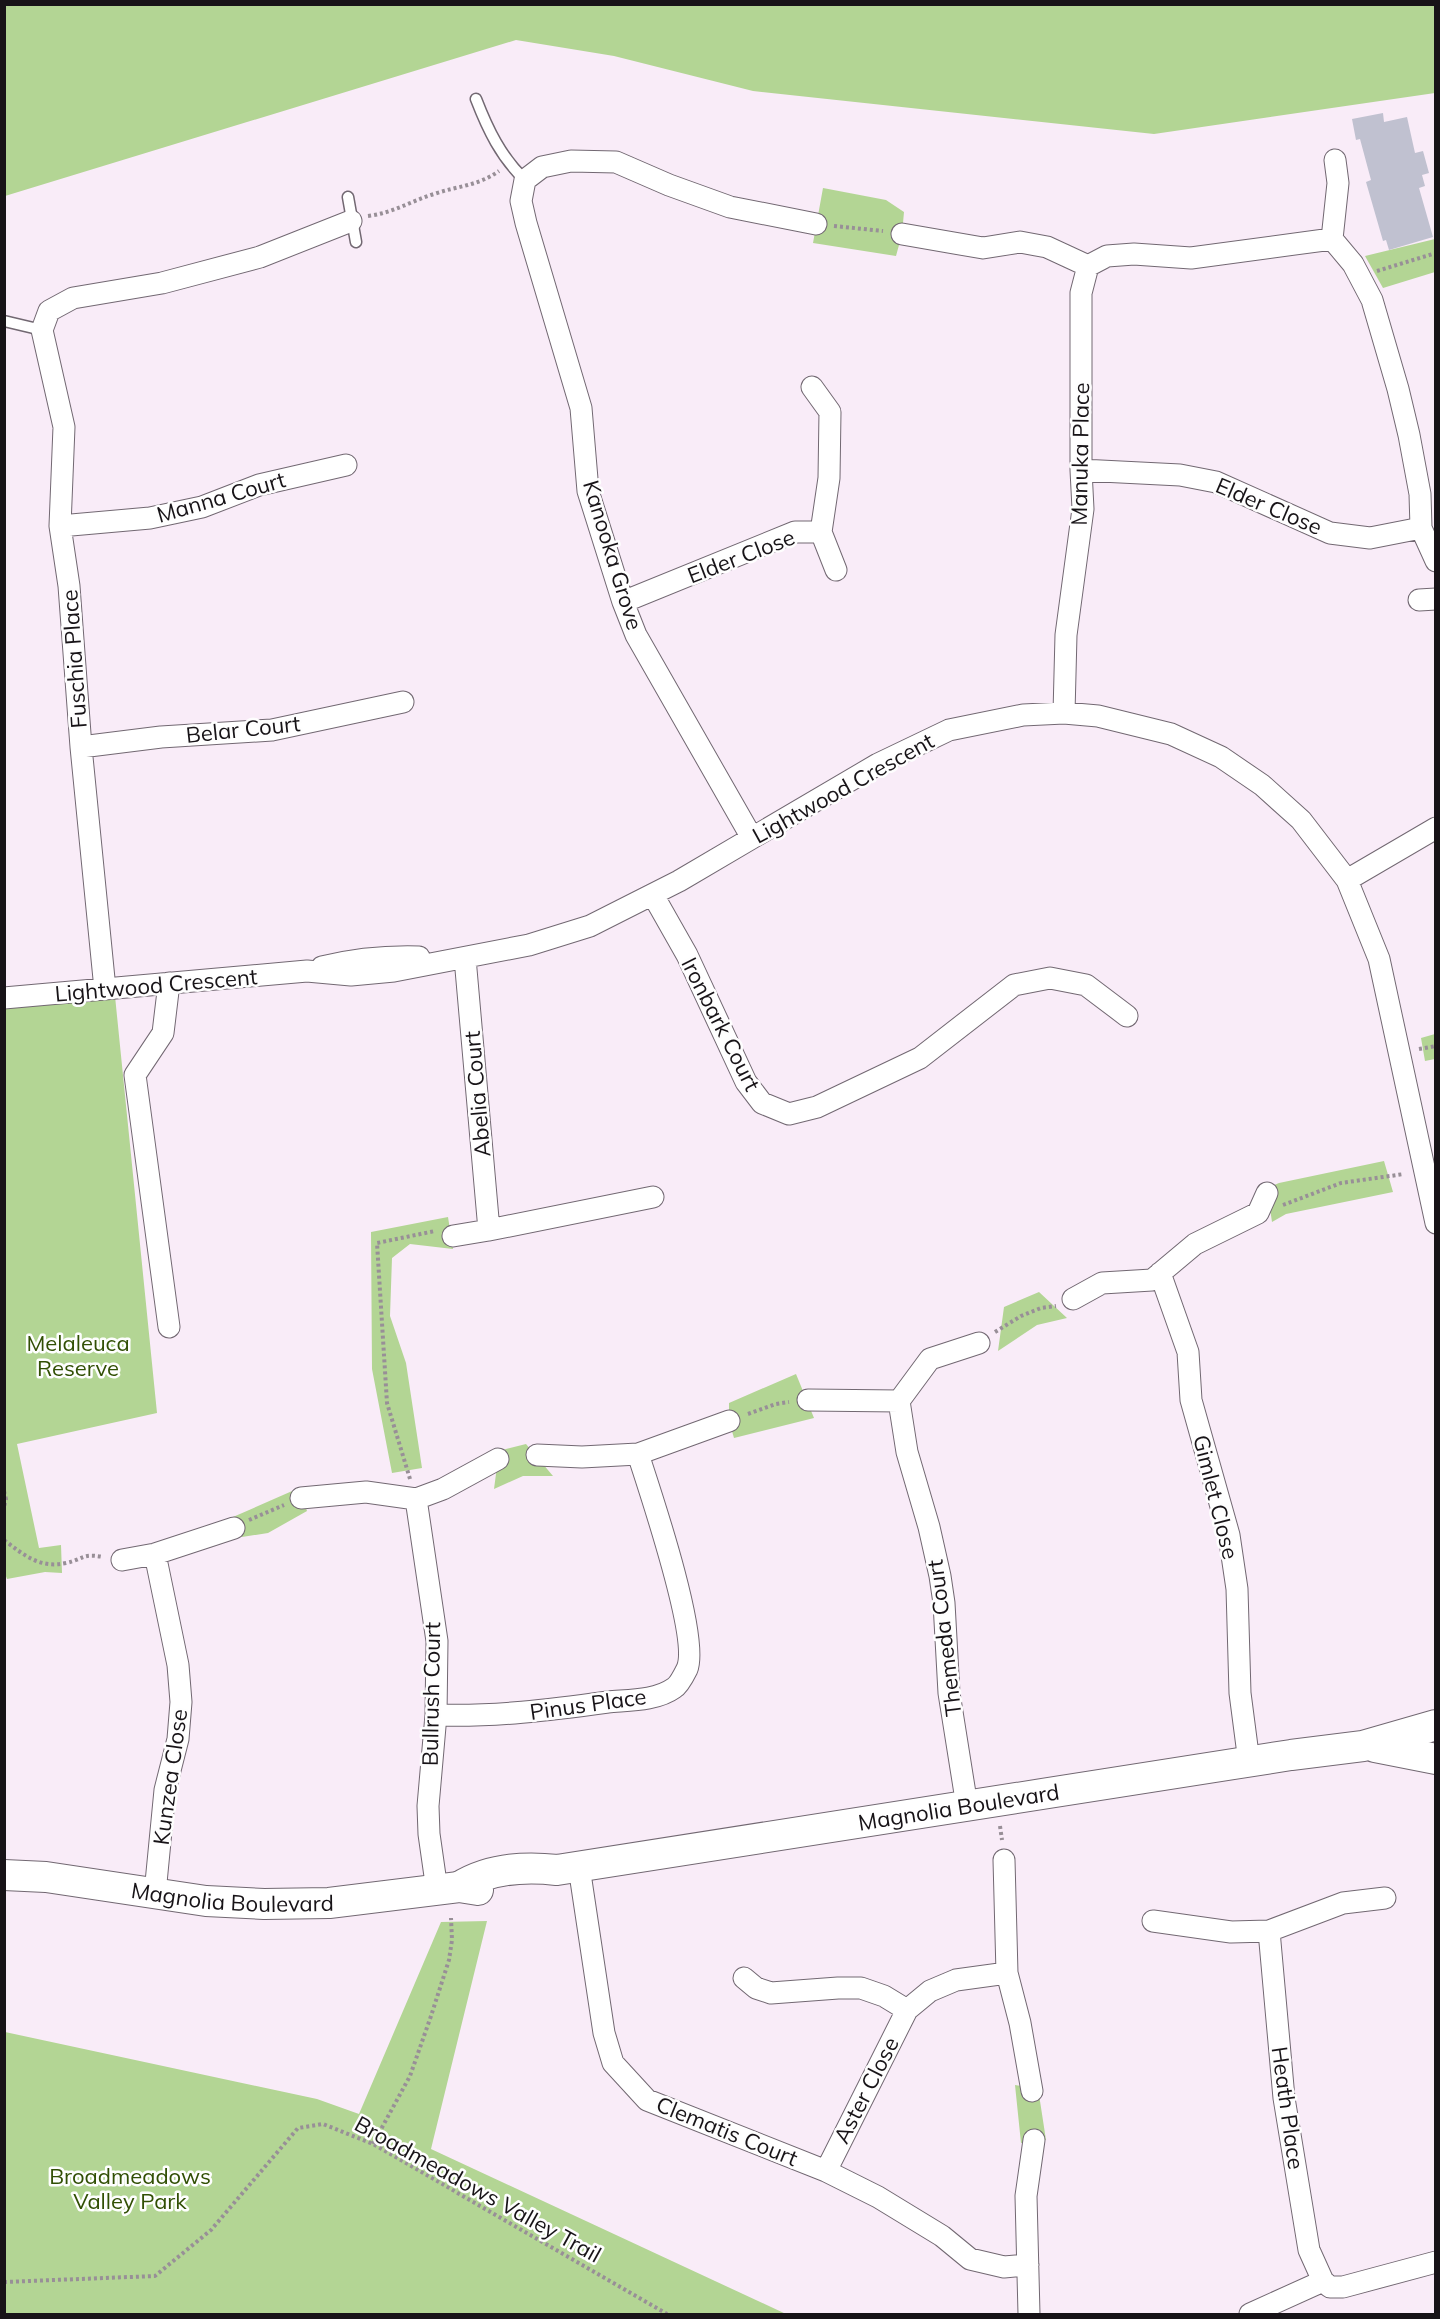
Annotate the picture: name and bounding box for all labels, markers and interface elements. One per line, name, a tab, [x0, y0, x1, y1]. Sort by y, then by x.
street label: Manuka Place	[1065, 382, 1095, 526]
street label: Manna Court	[153, 465, 289, 529]
street label: Elder Close	[1212, 471, 1326, 541]
street label: Kanooka Grove	[577, 477, 649, 633]
street label: Elder Close	[683, 523, 799, 589]
street label: Fuschia Place	[55, 589, 93, 729]
street label: Belar Court	[184, 709, 302, 749]
street label: Lightwood Crescent	[747, 726, 939, 850]
street label: Ironbark Court	[675, 952, 767, 1096]
street label: Lightwood Crescent	[54, 962, 259, 1008]
street label: Abelia Court	[458, 1029, 496, 1158]
park label: Melaleuca Reserve	[26, 1329, 130, 1382]
street label: Gimlet Close	[1187, 1432, 1245, 1562]
street label: Themeda Court	[920, 1558, 967, 1718]
street label: Bullrush Court	[416, 1621, 446, 1766]
street label: Pinus Place	[528, 1682, 648, 1726]
street label: Kunzea Close	[147, 1707, 193, 1847]
street label: Magnolia Boulevard	[856, 1777, 1061, 1837]
street label: Magnolia Boulevard	[129, 1876, 334, 1918]
street label: Aster Close	[827, 2032, 905, 2148]
street label: Heath Place	[1266, 2045, 1310, 2171]
street label: Clematis Court	[652, 2090, 802, 2172]
street label: Broadmeadows Valley Trail	[350, 2109, 606, 2269]
park label: Broadmeadows Valley Park	[49, 2162, 211, 2215]

